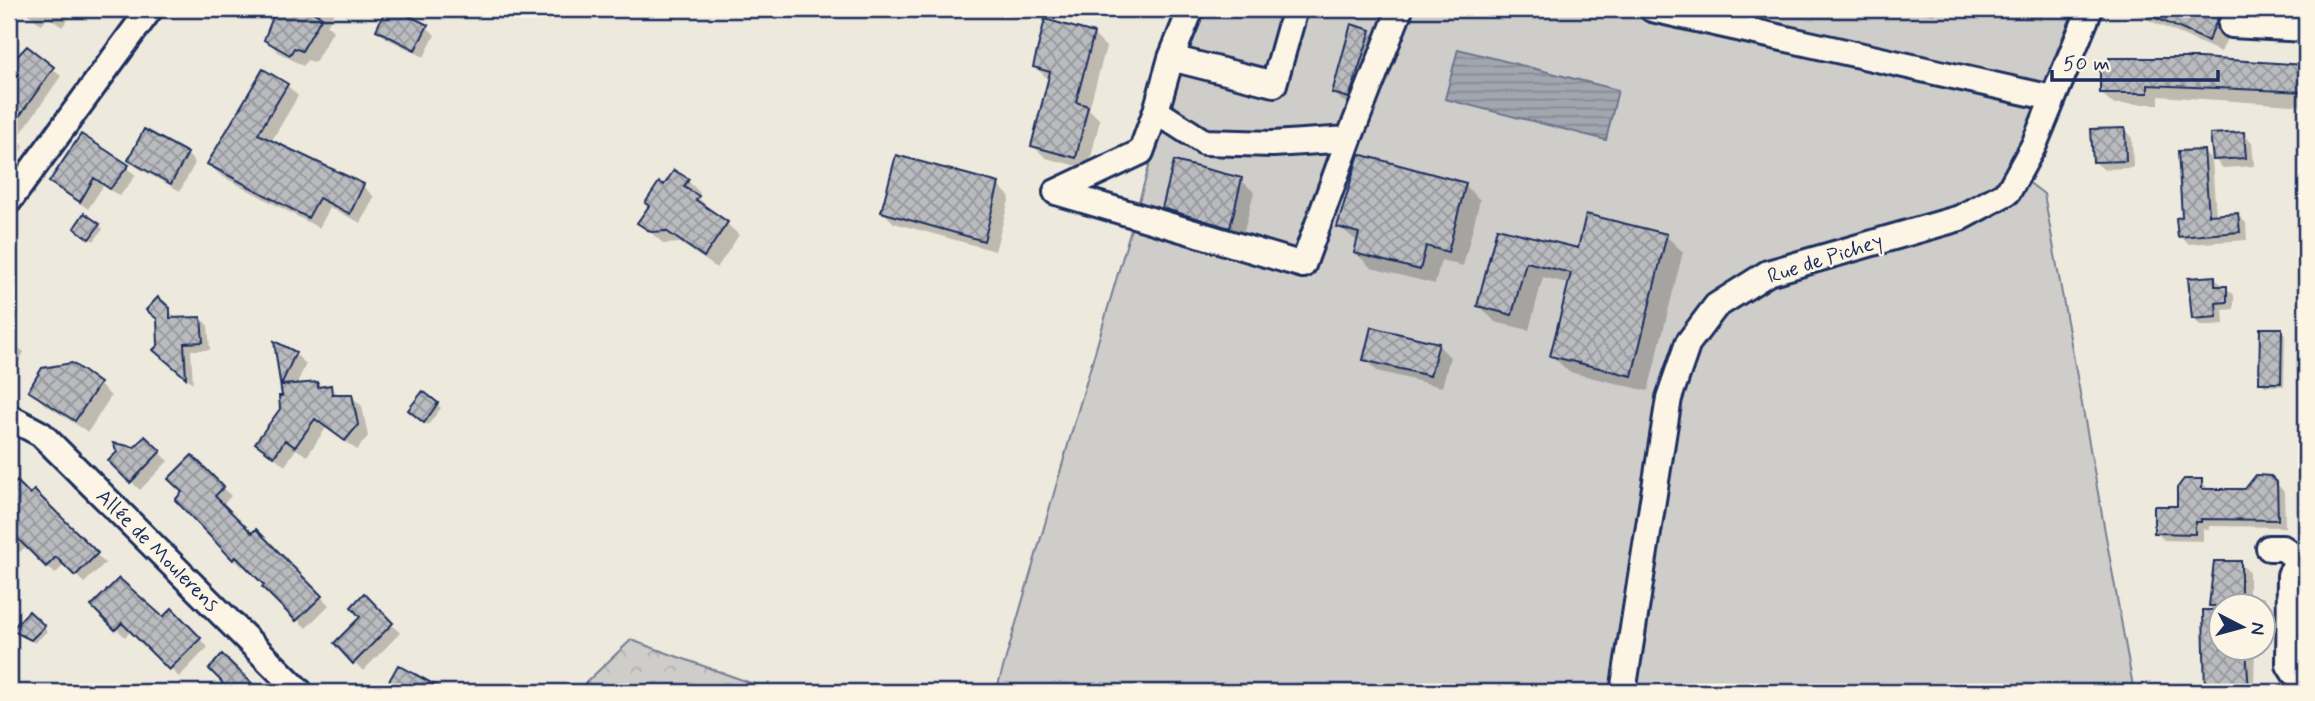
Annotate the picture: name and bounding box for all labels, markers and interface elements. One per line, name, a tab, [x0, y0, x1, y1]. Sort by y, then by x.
scale bar	[2052, 38, 2219, 82]
text: 50 m	[2063, 50, 2110, 78]
street label: Rue de Pichey	[1764, 227, 1887, 291]
street label: Allée de Moulerens	[90, 483, 225, 618]
north arrow	[2206, 592, 2276, 662]
text: N	[2244, 621, 2271, 636]

